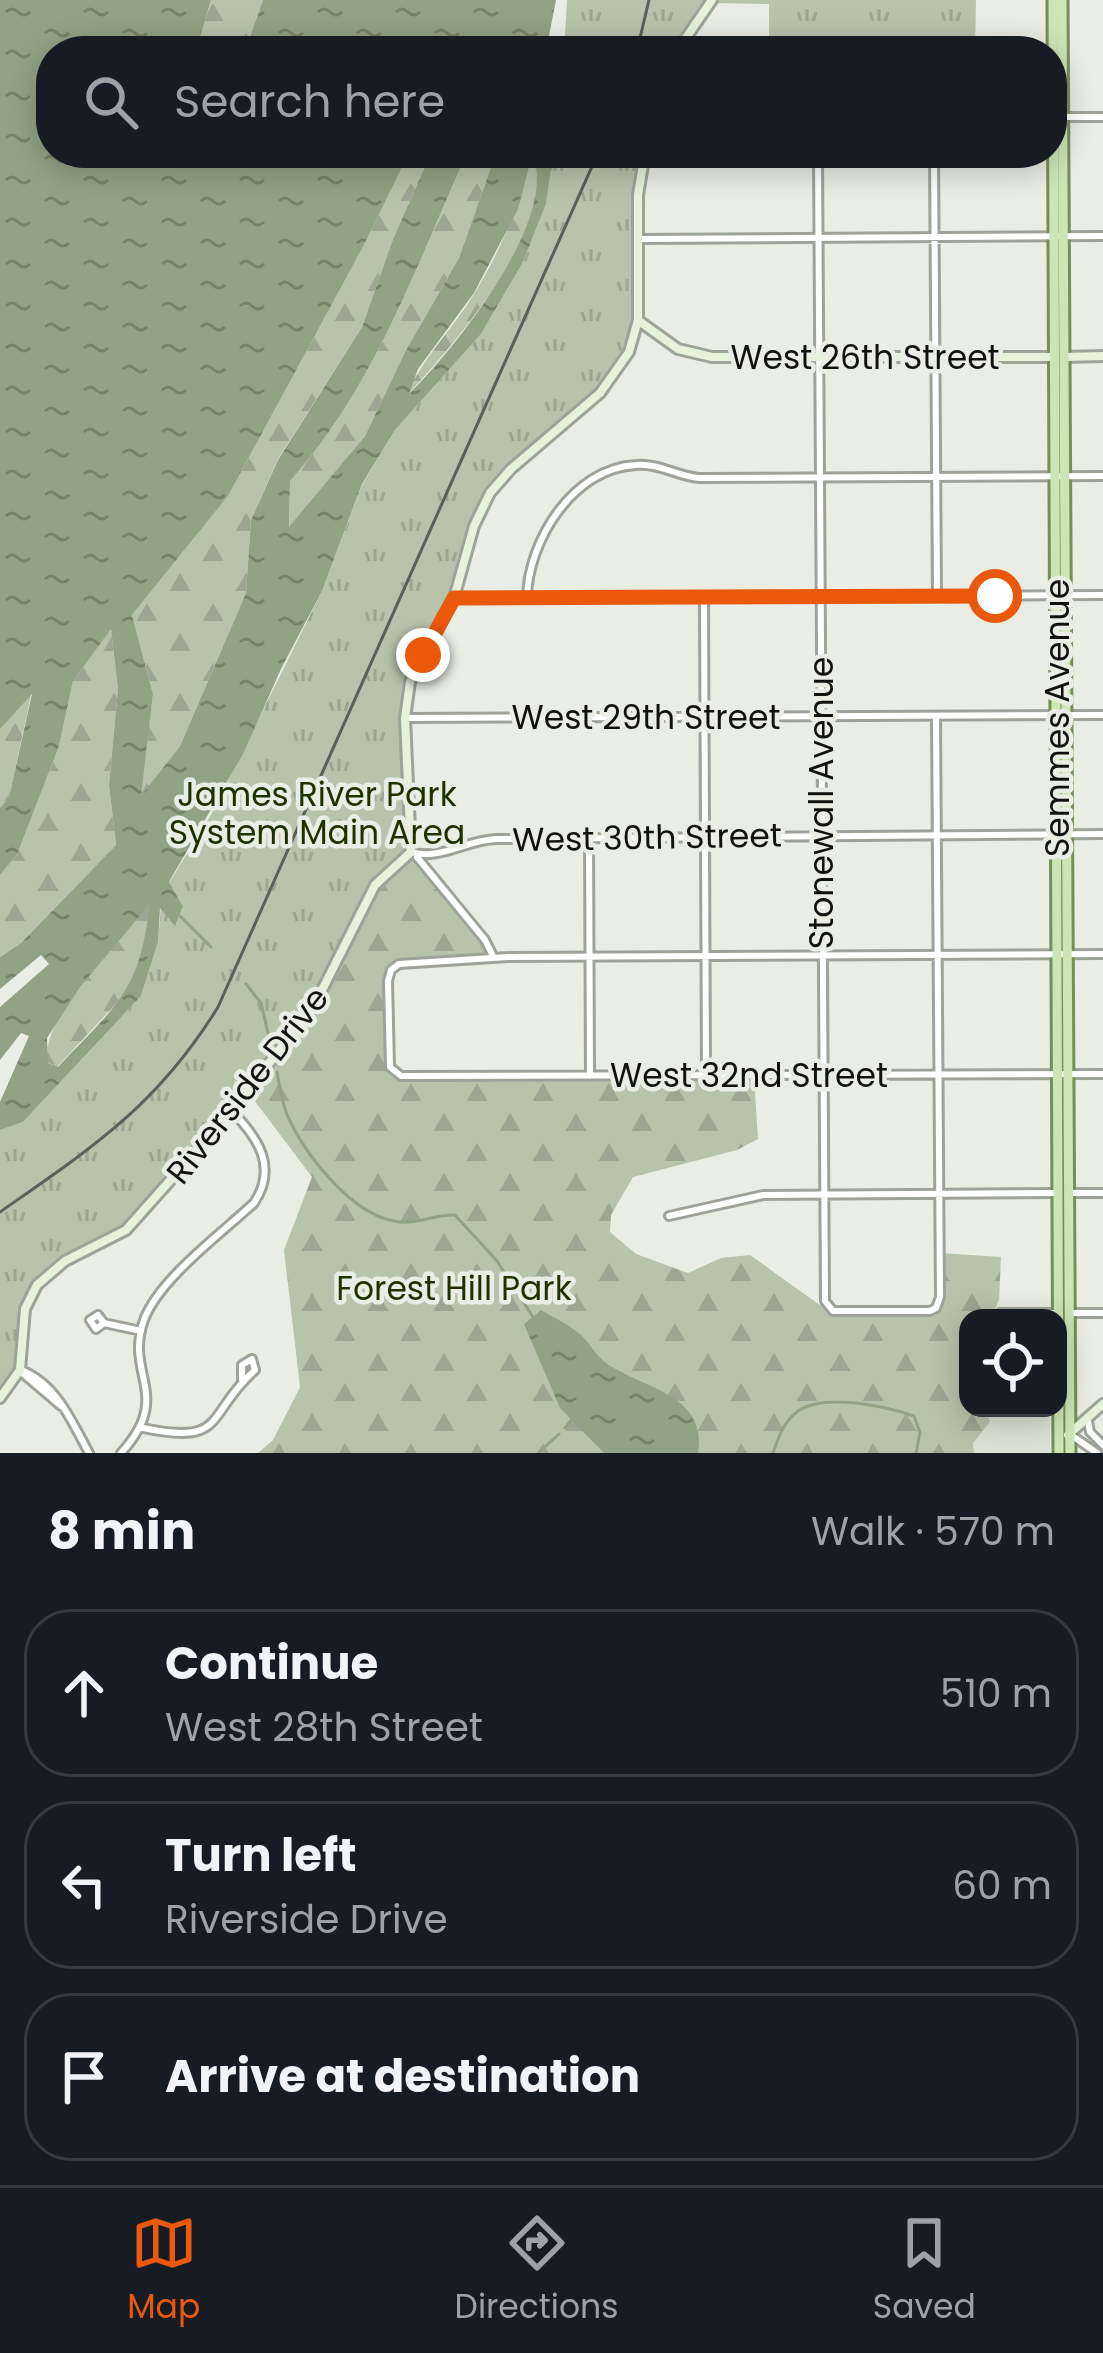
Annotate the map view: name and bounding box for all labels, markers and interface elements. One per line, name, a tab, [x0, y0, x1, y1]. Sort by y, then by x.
search box	[36, 36, 1067, 168]
icon: search	[78, 69, 144, 135]
text: Search here	[174, 70, 445, 133]
street label: West 26th Street	[730, 334, 1000, 381]
route start	[968, 569, 1022, 623]
street label: Semmes Avenue	[1034, 579, 1081, 857]
route end	[396, 628, 450, 682]
street label: Stonewall Avenue	[798, 657, 845, 949]
street label: West 29th Street	[511, 694, 781, 741]
park label: James River Park System Main Area	[169, 771, 465, 856]
street label: West 30th Street	[512, 812, 782, 863]
street label: Riverside Drive	[155, 977, 340, 1194]
street label: West 32nd Street	[610, 1052, 888, 1099]
park label: Forest Hill Park	[336, 1265, 572, 1312]
map controls	[959, 1309, 1067, 1417]
button: locate	[959, 1309, 1067, 1417]
text: 8 min	[48, 1495, 195, 1567]
text: Walk · 570 m	[811, 1504, 1055, 1559]
text: Continue	[165, 1632, 378, 1695]
icon: ahead	[51, 1660, 117, 1726]
text: 510 m	[940, 1666, 1052, 1721]
text: West 28th Street	[165, 1700, 483, 1755]
text: Turn left	[165, 1824, 357, 1887]
icon: left	[51, 1852, 117, 1918]
text: 60 m	[952, 1858, 1052, 1913]
text: Riverside Drive	[165, 1892, 448, 1947]
icon: arrive	[51, 2044, 117, 2110]
text: Arrive at destination	[165, 2045, 640, 2108]
tab: Map	[127, 2210, 200, 2332]
tab: Directions	[455, 2210, 618, 2332]
tab: Saved	[873, 2210, 976, 2332]

